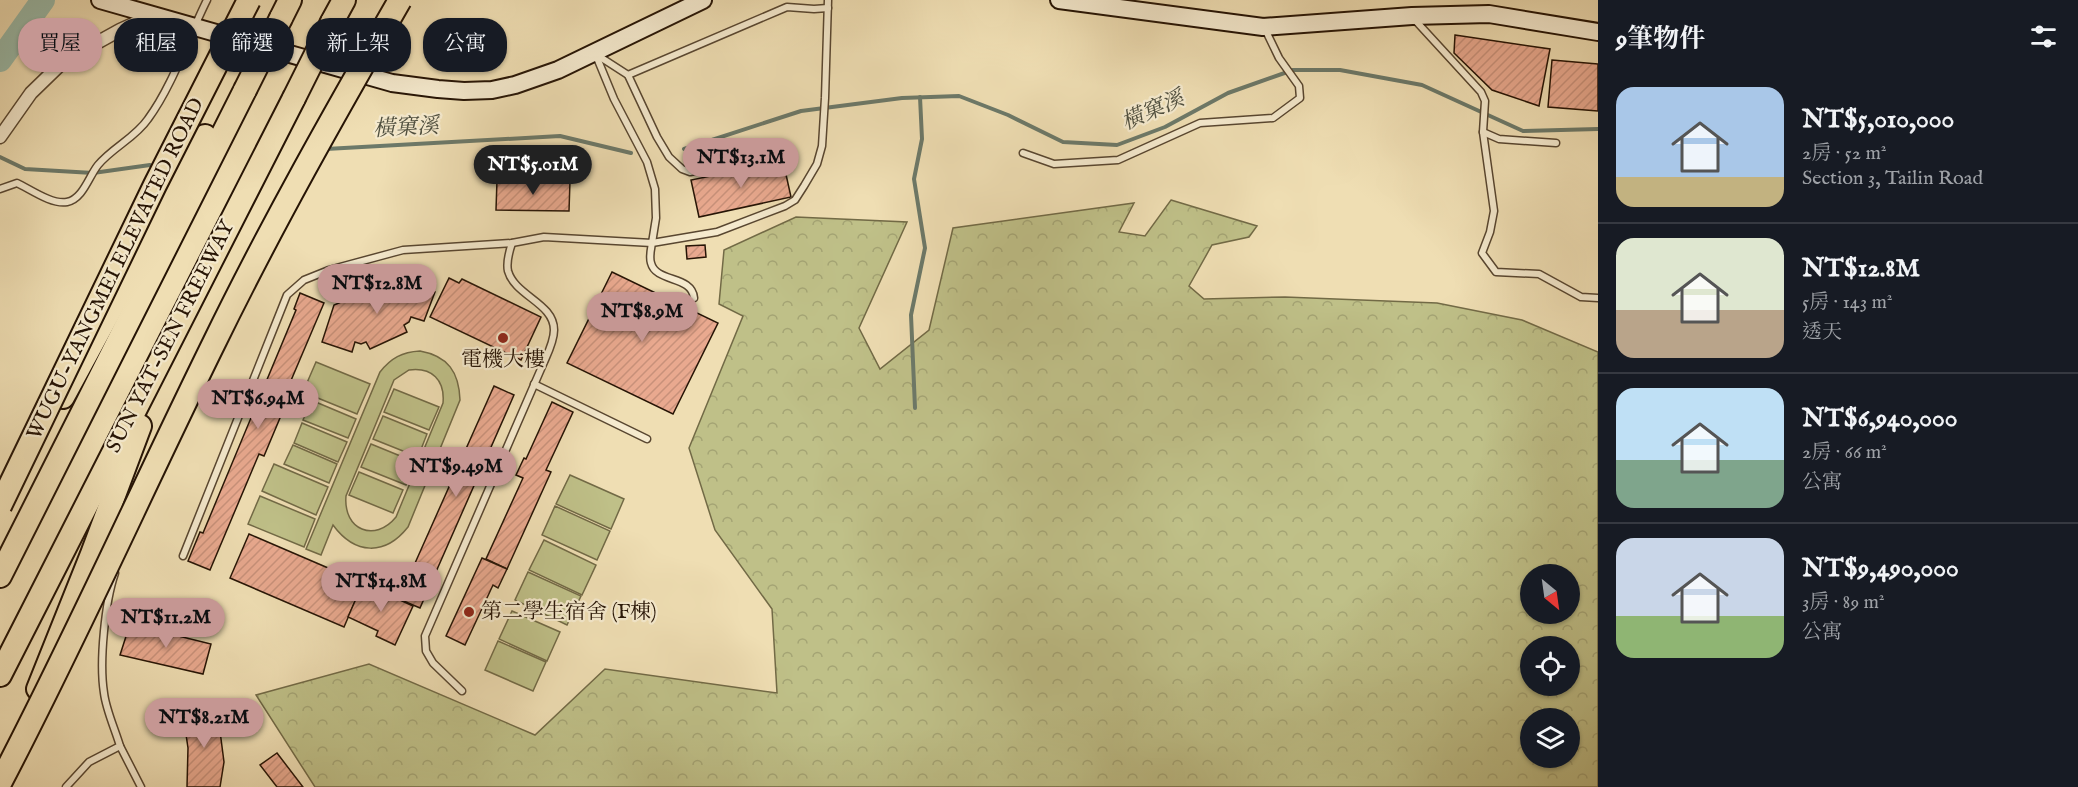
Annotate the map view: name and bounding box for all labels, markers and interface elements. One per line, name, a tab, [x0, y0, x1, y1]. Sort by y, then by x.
chip: 買屋	[18, 18, 102, 72]
chip: 租屋	[114, 18, 198, 72]
chip: 篩選	[210, 18, 294, 72]
chip: 新上架	[306, 18, 411, 72]
chip: 公寓	[423, 18, 507, 72]
icon: filters	[2027, 20, 2060, 53]
text: 9筆物件	[1616, 23, 1705, 56]
water label: 橫窠溪	[1117, 84, 1191, 137]
street label: WUGU-YANGMEI ELEVATED ROAD	[21, 94, 211, 444]
text: NT$5,010,000	[1802, 103, 1954, 136]
icon: home	[1664, 111, 1736, 183]
water label: 橫窠溪	[372, 112, 442, 144]
pin: NT$13.1M	[679, 138, 803, 189]
text: 2房 · 52 m²	[1802, 141, 1886, 166]
pin: NT$5.01M	[471, 145, 595, 196]
text: NT$13.1M	[697, 145, 785, 170]
text: NT$5.01M	[488, 152, 578, 177]
text: Section 3, Tailin Road	[1802, 166, 1983, 191]
street label: SUN YAT-SEN FREEWAY	[101, 215, 242, 458]
text: NT$12.8M	[1802, 252, 1920, 285]
icon: home	[1664, 262, 1736, 334]
pin: NT$12.8M	[315, 264, 439, 315]
text: NT$12.8M	[332, 271, 422, 296]
text: 5房 · 143 m²	[1802, 290, 1893, 315]
pin: NT$8.9M	[587, 292, 697, 343]
text: NT$8.9M	[601, 299, 683, 324]
text: 透天	[1802, 320, 1842, 345]
marker: 電機大樓	[496, 331, 510, 345]
place label: 電機大樓	[461, 347, 545, 374]
pin: NT$6.94M	[196, 379, 320, 430]
text: NT$6.94M	[212, 386, 304, 411]
text: NT$6,940,000	[1802, 402, 1958, 435]
icon: home	[1664, 412, 1736, 484]
text: 2房 · 66 m²	[1802, 440, 1887, 465]
pin: NT$9.49M	[394, 447, 518, 498]
text: NT$9.49M	[409, 454, 503, 479]
text: 公寓	[1802, 470, 1842, 495]
text: NT$9,490,000	[1802, 552, 1959, 585]
pin: NT$14.8M	[319, 562, 443, 613]
icon: home	[1664, 562, 1736, 634]
north arrow	[1520, 564, 1580, 624]
map controls	[1520, 564, 1580, 768]
text: NT$14.8M	[335, 569, 427, 594]
text: 3房 · 89 m²	[1802, 590, 1885, 615]
pin: NT$11.2M	[104, 598, 228, 649]
place label: 第二學生宿舍 (F棟)	[481, 599, 657, 626]
text: NT$11.2M	[121, 605, 211, 630]
marker: 第二學生宿舍 (F棟)	[462, 605, 476, 619]
text: 公寓	[1802, 620, 1842, 645]
button: locate	[1520, 636, 1580, 696]
pin: NT$8.21M	[142, 698, 266, 749]
text: NT$8.21M	[159, 705, 249, 730]
button: layers	[1520, 708, 1580, 768]

